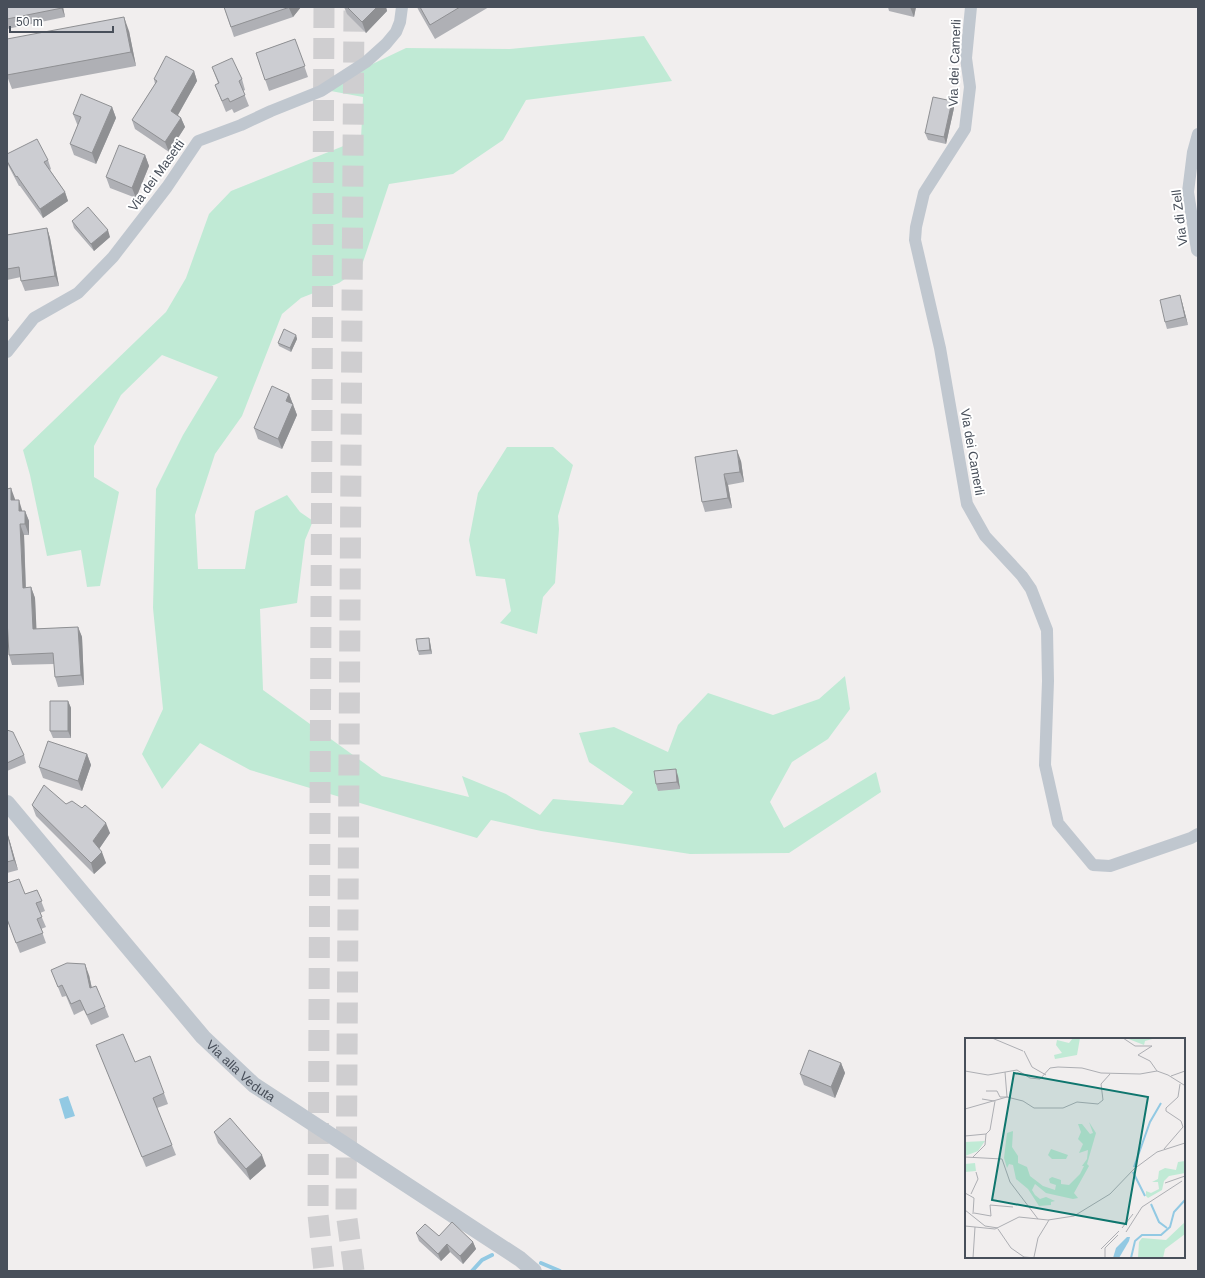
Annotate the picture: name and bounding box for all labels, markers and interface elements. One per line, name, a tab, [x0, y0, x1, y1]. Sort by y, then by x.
scale bar	[10, 8, 113, 34]
text: 50 m	[16, 15, 43, 29]
street label: Via dei Camerli	[945, 19, 964, 107]
street label: Via dei Masetti	[125, 136, 188, 214]
street label: Via di Zell	[1169, 189, 1190, 247]
street label: Via dei Camerli	[957, 407, 988, 497]
street label: Via alla Veduta	[203, 1037, 279, 1105]
inset map	[965, 1038, 1185, 1258]

